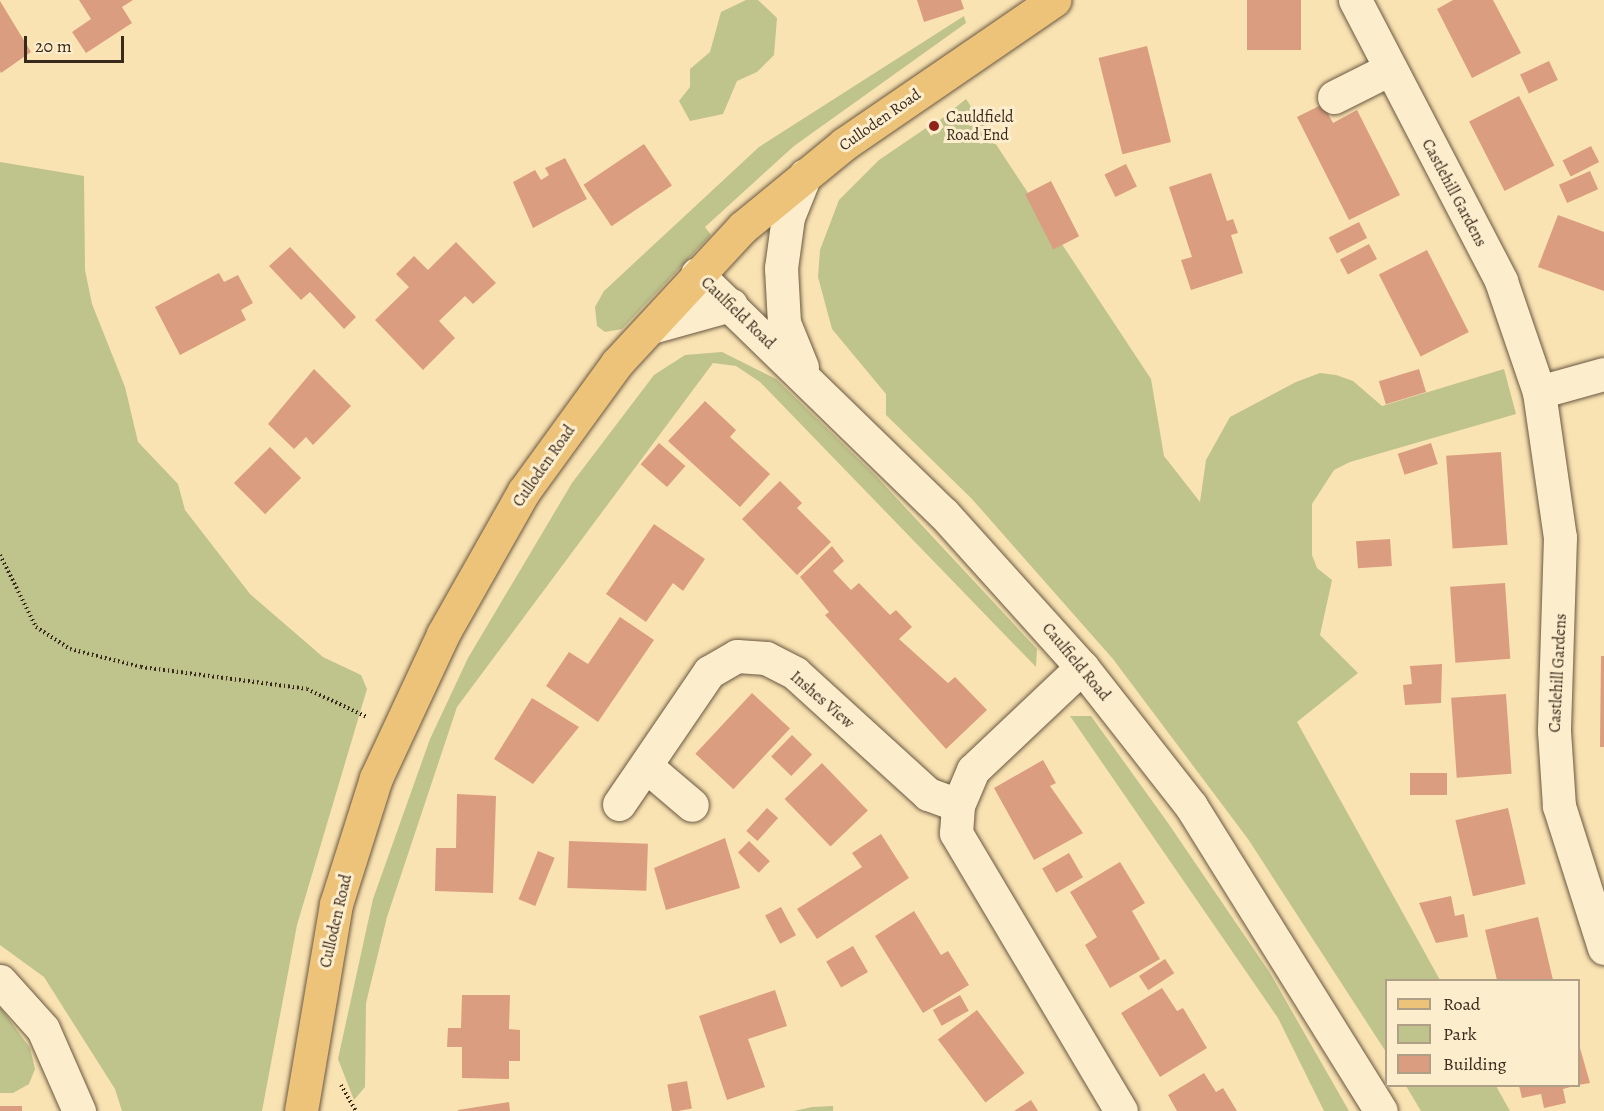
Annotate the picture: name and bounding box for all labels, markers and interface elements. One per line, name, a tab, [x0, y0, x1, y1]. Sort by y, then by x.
scale bar	[27, 24, 128, 62]
text: 20 m	[35, 34, 72, 58]
street label: Culloden Road	[835, 85, 925, 155]
place label: Cauldfield Road End	[946, 107, 1014, 145]
marker: Cauldfield Road End	[927, 119, 941, 133]
street label: Castlehill Gardens	[1418, 136, 1490, 250]
street label: Caulfield Road	[697, 273, 779, 353]
street label: Culloden Road	[509, 421, 579, 511]
street label: Castlehill Gardens	[1545, 613, 1571, 733]
street label: Caulfield Road	[1038, 619, 1114, 705]
street label: Inshes View	[786, 667, 858, 733]
street label: Culloden Road	[316, 872, 356, 970]
legend	[1385, 979, 1580, 1087]
text: Road	[1443, 992, 1480, 1016]
text: Park	[1443, 1022, 1477, 1046]
text: Building	[1443, 1052, 1507, 1076]

